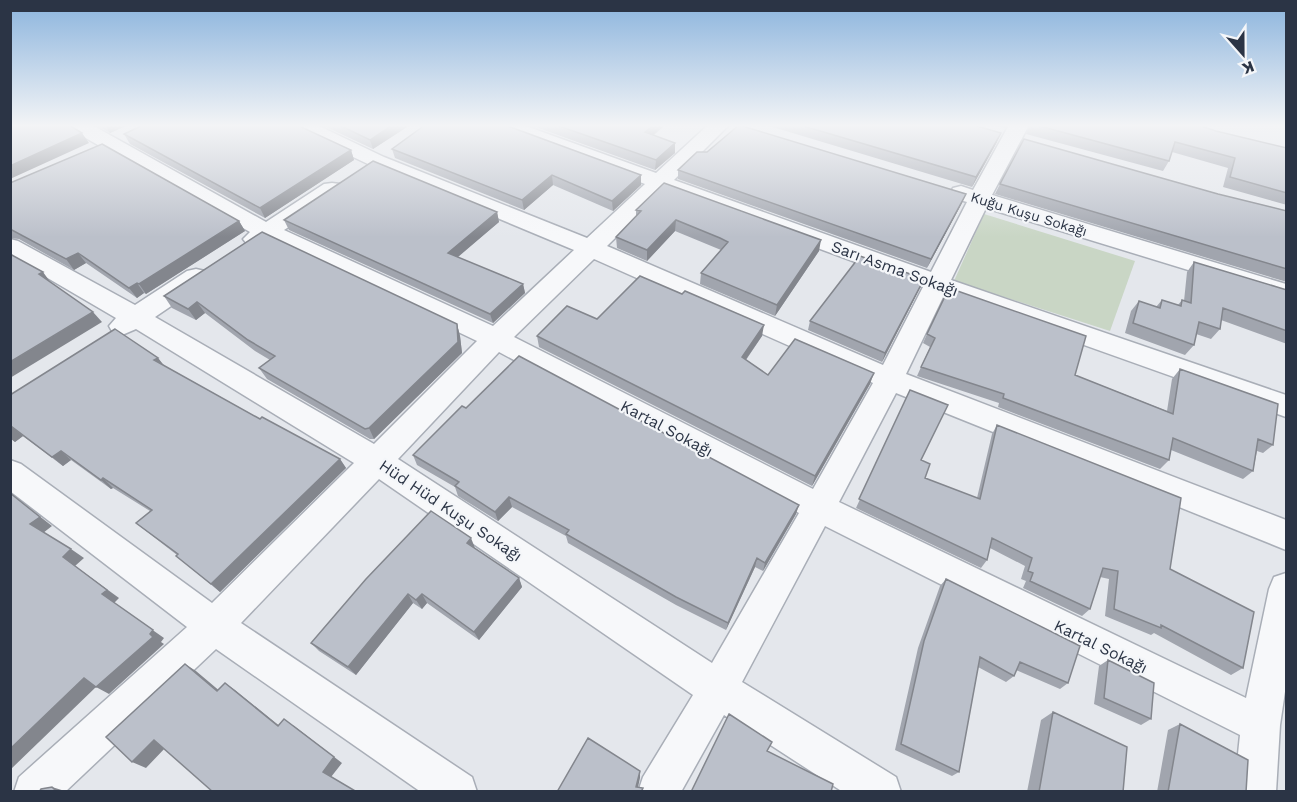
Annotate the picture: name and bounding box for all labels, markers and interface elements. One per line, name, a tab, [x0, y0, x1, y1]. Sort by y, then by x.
north arrow	[1213, 24, 1273, 84]
text: K	[1240, 57, 1257, 78]
street label: Kuğu Kuşu Sokağı	[969, 189, 1089, 239]
street label: Sarı Asma Sokağı	[829, 237, 961, 300]
street label: Kartal Sokağı	[617, 396, 716, 461]
street label: Hüd Hüd Kuşu Sokağı	[376, 455, 526, 565]
street label: Kartal Sokağı	[1051, 616, 1151, 677]

